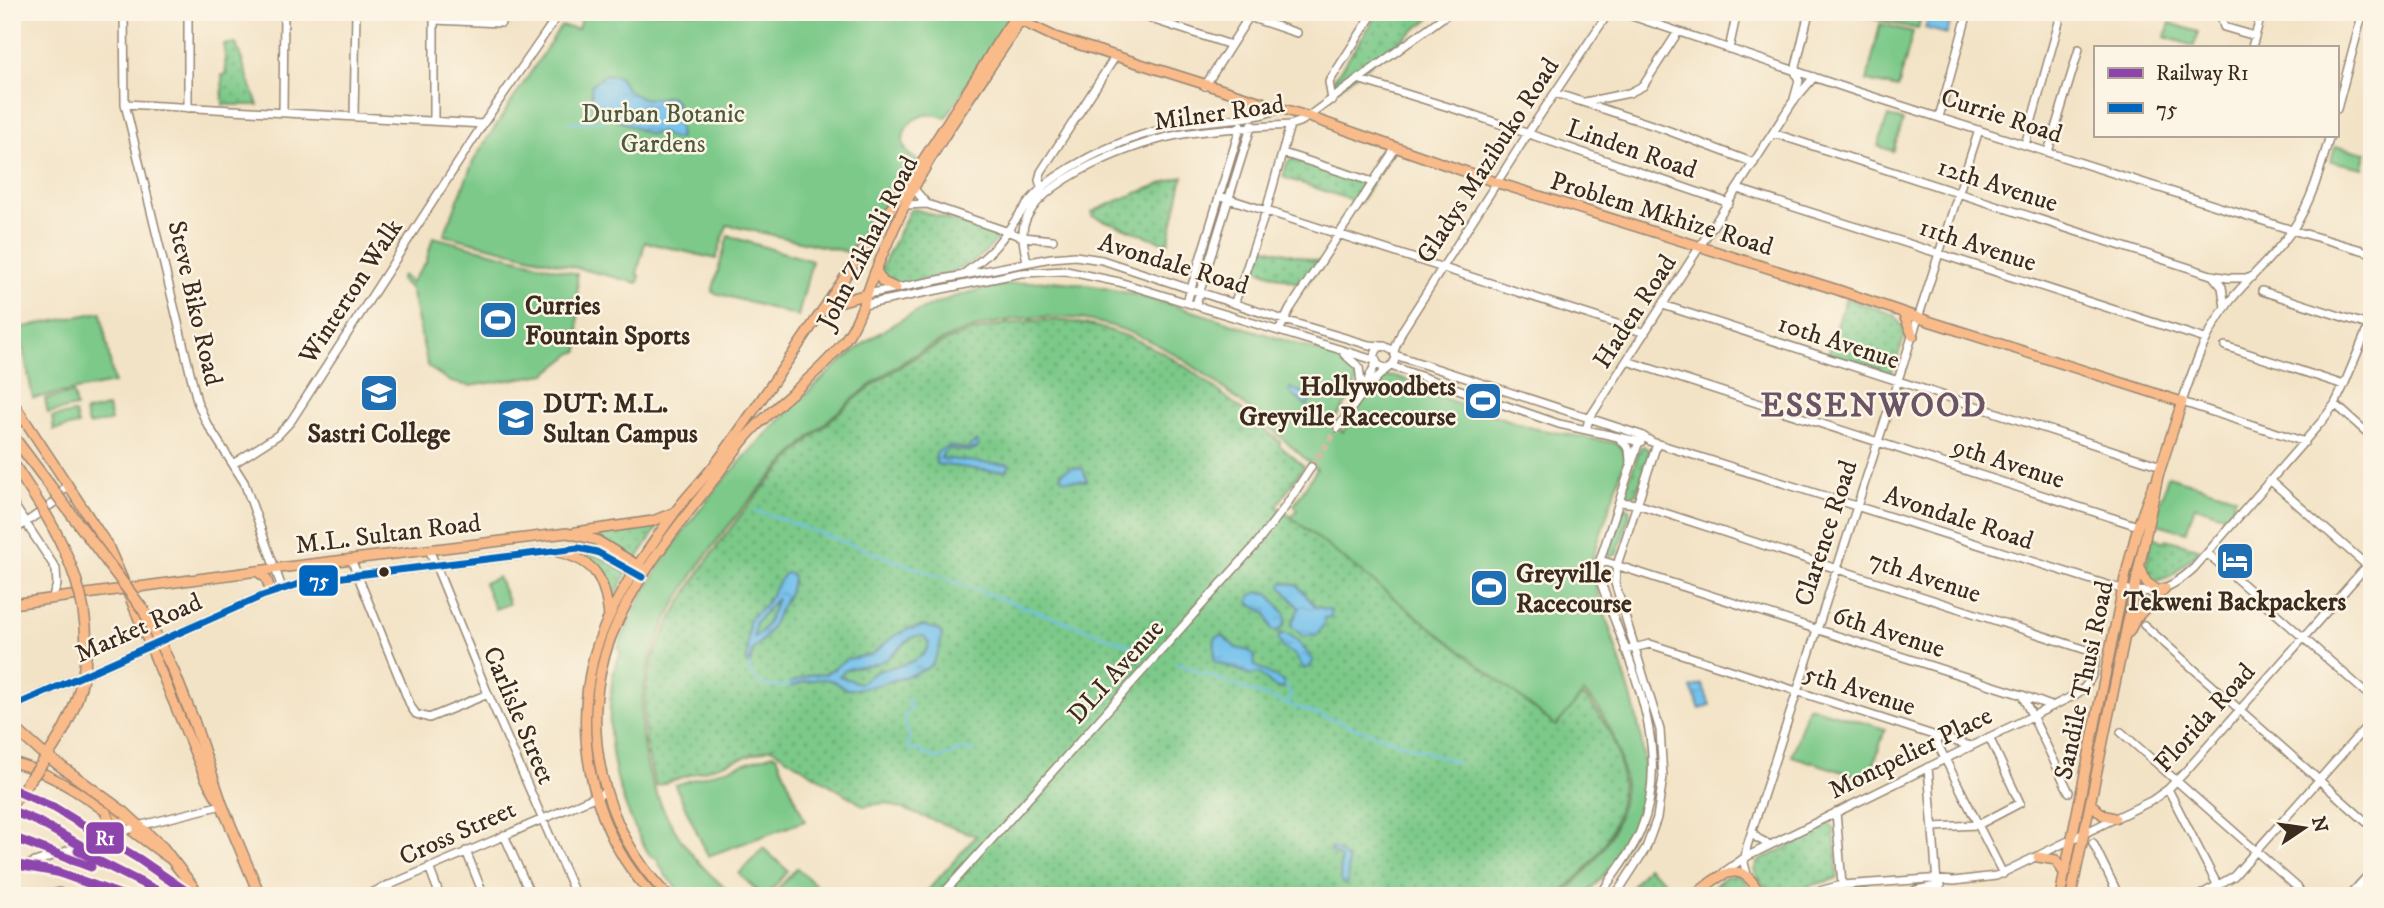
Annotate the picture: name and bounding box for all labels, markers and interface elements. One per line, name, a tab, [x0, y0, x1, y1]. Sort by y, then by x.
legend	[2094, 46, 2338, 136]
street label: Gladys Mazibuko Road	[1409, 52, 1567, 270]
text: Railway R1	[2156, 61, 2249, 87]
street label: Currie Road	[1936, 81, 2067, 152]
street label: Milner Road	[1152, 88, 1287, 139]
text: 75	[2156, 97, 2177, 123]
park label: Durban Botanic Gardens	[581, 98, 745, 161]
street label: Linden Road	[1562, 112, 1701, 187]
street label: John Zikhali Road	[810, 150, 926, 337]
street label: 12th Avenue	[1933, 150, 2062, 220]
street label: Problem Mkhize Road	[1546, 165, 1777, 264]
street label: 11th Avenue	[1915, 211, 2040, 280]
street label: Winterton Walk	[291, 213, 411, 372]
street label: Steve Biko Road	[160, 218, 230, 389]
street label: Avondale Road	[1094, 226, 1253, 303]
street label: Haden Road	[1586, 248, 1684, 375]
place label: Curries Fountain Sports	[525, 290, 690, 353]
sports icon: Curries Fountain Sports	[477, 299, 519, 341]
street label: 10th Avenue	[1774, 307, 1904, 378]
place label: Hollywoodbets Greyville Racecourse	[1239, 371, 1456, 434]
school or university icon: Sastri College	[358, 372, 400, 414]
sports icon: Hollywoodbets Greyville Racecourse	[1462, 380, 1504, 422]
district label: ESSENWOOD	[1760, 386, 1988, 427]
place label: DUT: M.L. Sultan Campus	[543, 388, 698, 451]
school or university icon: DUT: M.L. Sultan Campus	[495, 397, 537, 439]
place label: Sastri College	[307, 418, 451, 451]
street label: 9th Avenue	[1947, 429, 2069, 497]
street label: Clarence Road	[1787, 456, 1866, 611]
street label: Avondale Road	[1880, 479, 2038, 558]
street label: M.L. Sultan Road	[294, 507, 483, 562]
hotel icon: Tekweni Backpackers	[2214, 540, 2256, 582]
street label: 7th Avenue	[1864, 544, 1985, 611]
place label: Greyville Racecourse	[1516, 558, 1632, 621]
line badge: 75	[298, 564, 339, 597]
unlabelled marker	[377, 565, 391, 579]
sports icon: Greyville Racecourse	[1468, 567, 1510, 609]
text: 75	[309, 570, 329, 593]
street label: Sandile Thusi Road	[2047, 578, 2122, 783]
street label: Market Road	[70, 586, 207, 671]
place label: Tekweni Backpackers	[2123, 586, 2347, 619]
street label: 6th Avenue	[1828, 599, 1949, 666]
street label: DLI Avenue	[1061, 613, 1172, 731]
street label: Carlisle Street	[475, 642, 562, 790]
street label: Florida Road	[2147, 656, 2263, 780]
street label: 5th Avenue	[1800, 657, 1920, 724]
street label: Montpelier Place	[1823, 700, 1998, 807]
north arrow	[2268, 792, 2338, 862]
street label: Cross Street	[394, 793, 521, 874]
text: N	[2306, 814, 2332, 835]
line badge: R1	[85, 821, 125, 855]
text: R1	[95, 828, 115, 851]

